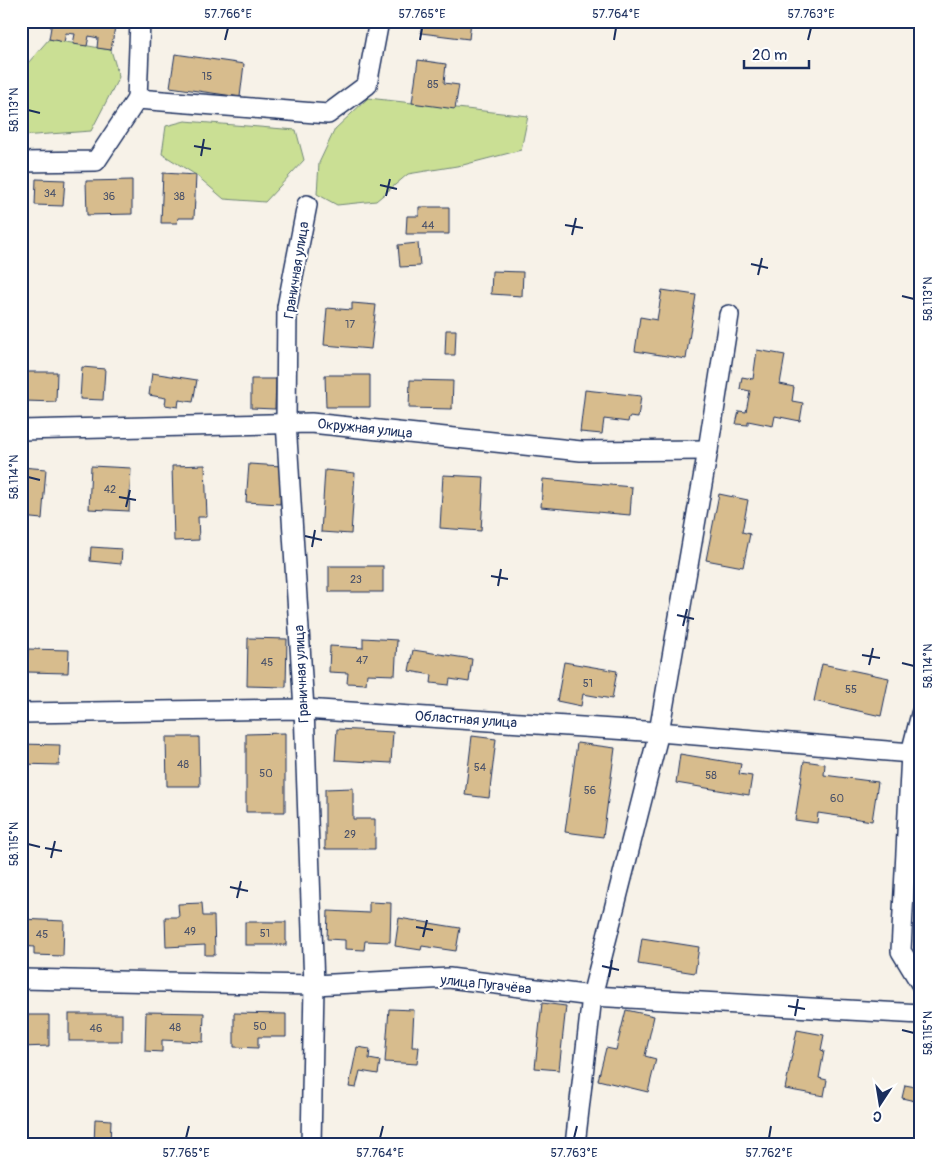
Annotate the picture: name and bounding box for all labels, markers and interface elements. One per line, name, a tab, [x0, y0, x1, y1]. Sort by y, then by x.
text: 57.766°E	[204, 7, 252, 22]
text: 57.765°E	[399, 7, 445, 22]
text: 57.764°E	[592, 7, 640, 22]
text: 57.763°E	[787, 7, 835, 22]
scale bar	[744, 38, 810, 70]
text: 20 m	[752, 46, 787, 65]
house number: 15	[202, 70, 212, 83]
house number: 85	[427, 78, 439, 91]
text: 58.113°N	[7, 88, 22, 132]
house number: 34	[44, 187, 57, 200]
house number: 36	[103, 190, 115, 203]
house number: 38	[173, 190, 185, 203]
house number: 44	[422, 219, 435, 232]
street label: Граничная улица	[280, 220, 313, 320]
text: 58.113°N	[921, 277, 936, 321]
house number: 17	[345, 318, 355, 331]
street label: Окружная улица	[317, 415, 413, 442]
text: 58.114°N	[7, 455, 22, 499]
house number: 42	[104, 483, 116, 496]
house number: 23	[350, 573, 362, 586]
street label: Граничная улица	[290, 625, 313, 723]
text: 58.114°N	[921, 644, 936, 688]
house number: 47	[356, 654, 368, 667]
house number: 45	[261, 656, 273, 669]
house number: 51	[583, 677, 593, 690]
house number: 55	[845, 683, 857, 696]
street label: Областная улица	[414, 707, 518, 732]
house number: 48	[177, 758, 189, 771]
house number: 54	[474, 761, 487, 774]
house number: 50	[259, 767, 273, 780]
house number: 58	[705, 769, 717, 782]
house number: 56	[584, 784, 596, 797]
house number: 60	[830, 792, 844, 805]
text: 58.115°N	[7, 822, 22, 866]
house number: 29	[344, 828, 356, 841]
house number: 49	[184, 925, 196, 938]
house number: 51	[260, 927, 270, 940]
house number: 45	[36, 928, 48, 941]
street label: улица Пугачёва	[439, 971, 532, 998]
text: 58.115°N	[921, 1011, 936, 1055]
house number: 50	[253, 1020, 267, 1033]
house number: 48	[169, 1021, 181, 1034]
house number: 46	[90, 1022, 102, 1035]
north arrow	[854, 1078, 904, 1128]
text: С	[871, 1107, 883, 1125]
text: 57.765°E	[163, 1146, 209, 1161]
text: 57.764°E	[356, 1146, 404, 1161]
text: 57.763°E	[550, 1146, 598, 1161]
text: 57.762°E	[745, 1146, 793, 1161]

